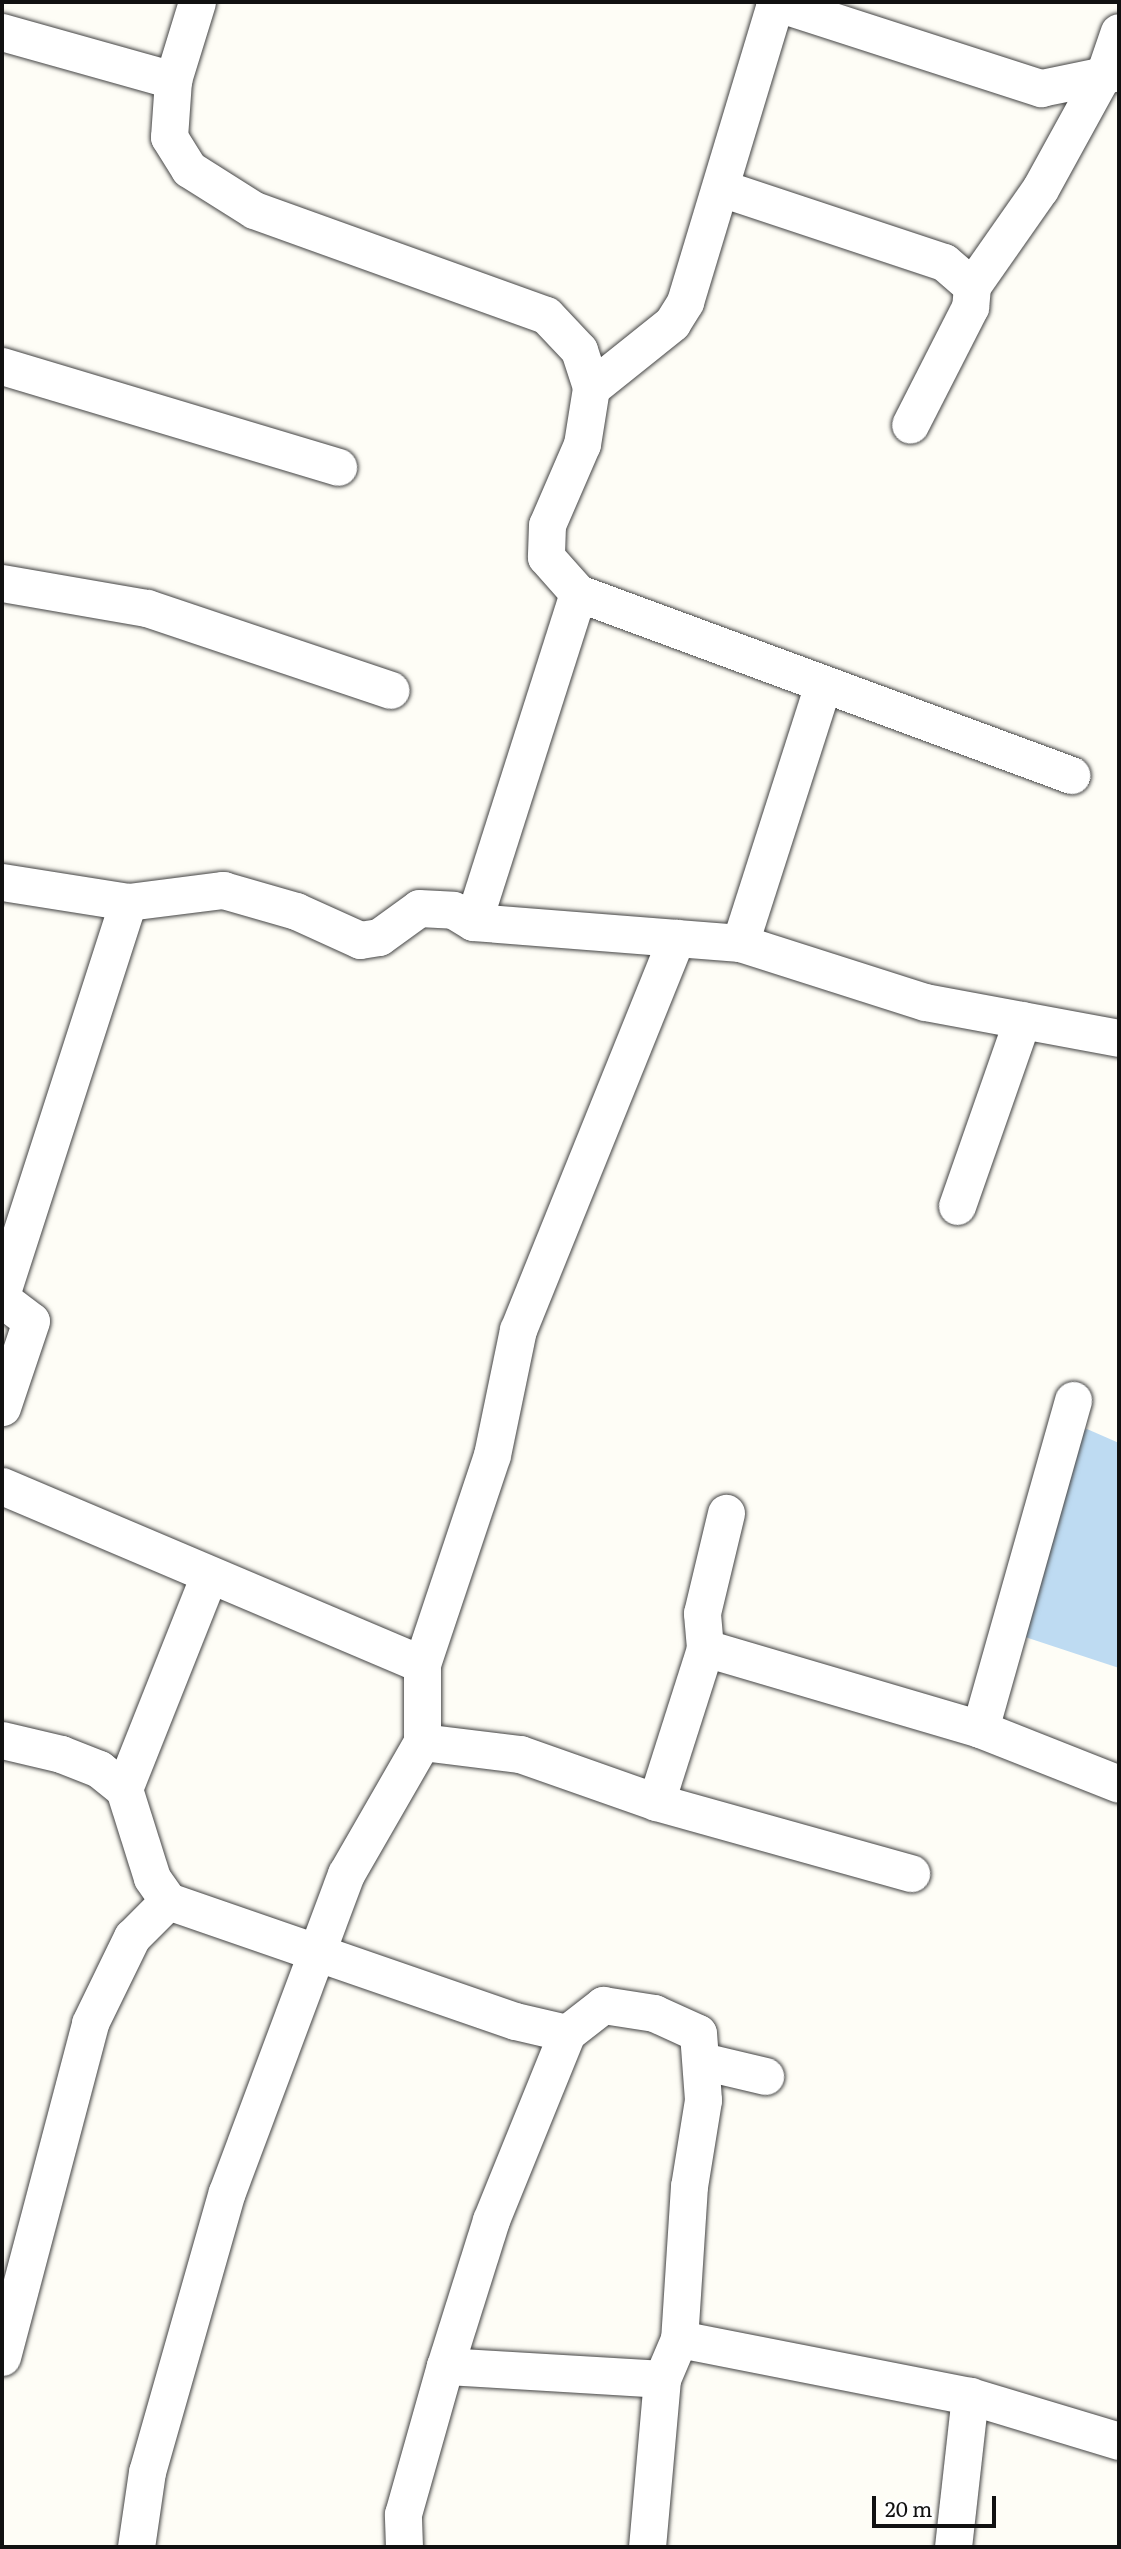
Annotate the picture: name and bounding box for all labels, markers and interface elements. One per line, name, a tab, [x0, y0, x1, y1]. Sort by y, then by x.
scale bar	[876, 2482, 1000, 2526]
text: 20 m	[885, 2492, 932, 2523]

